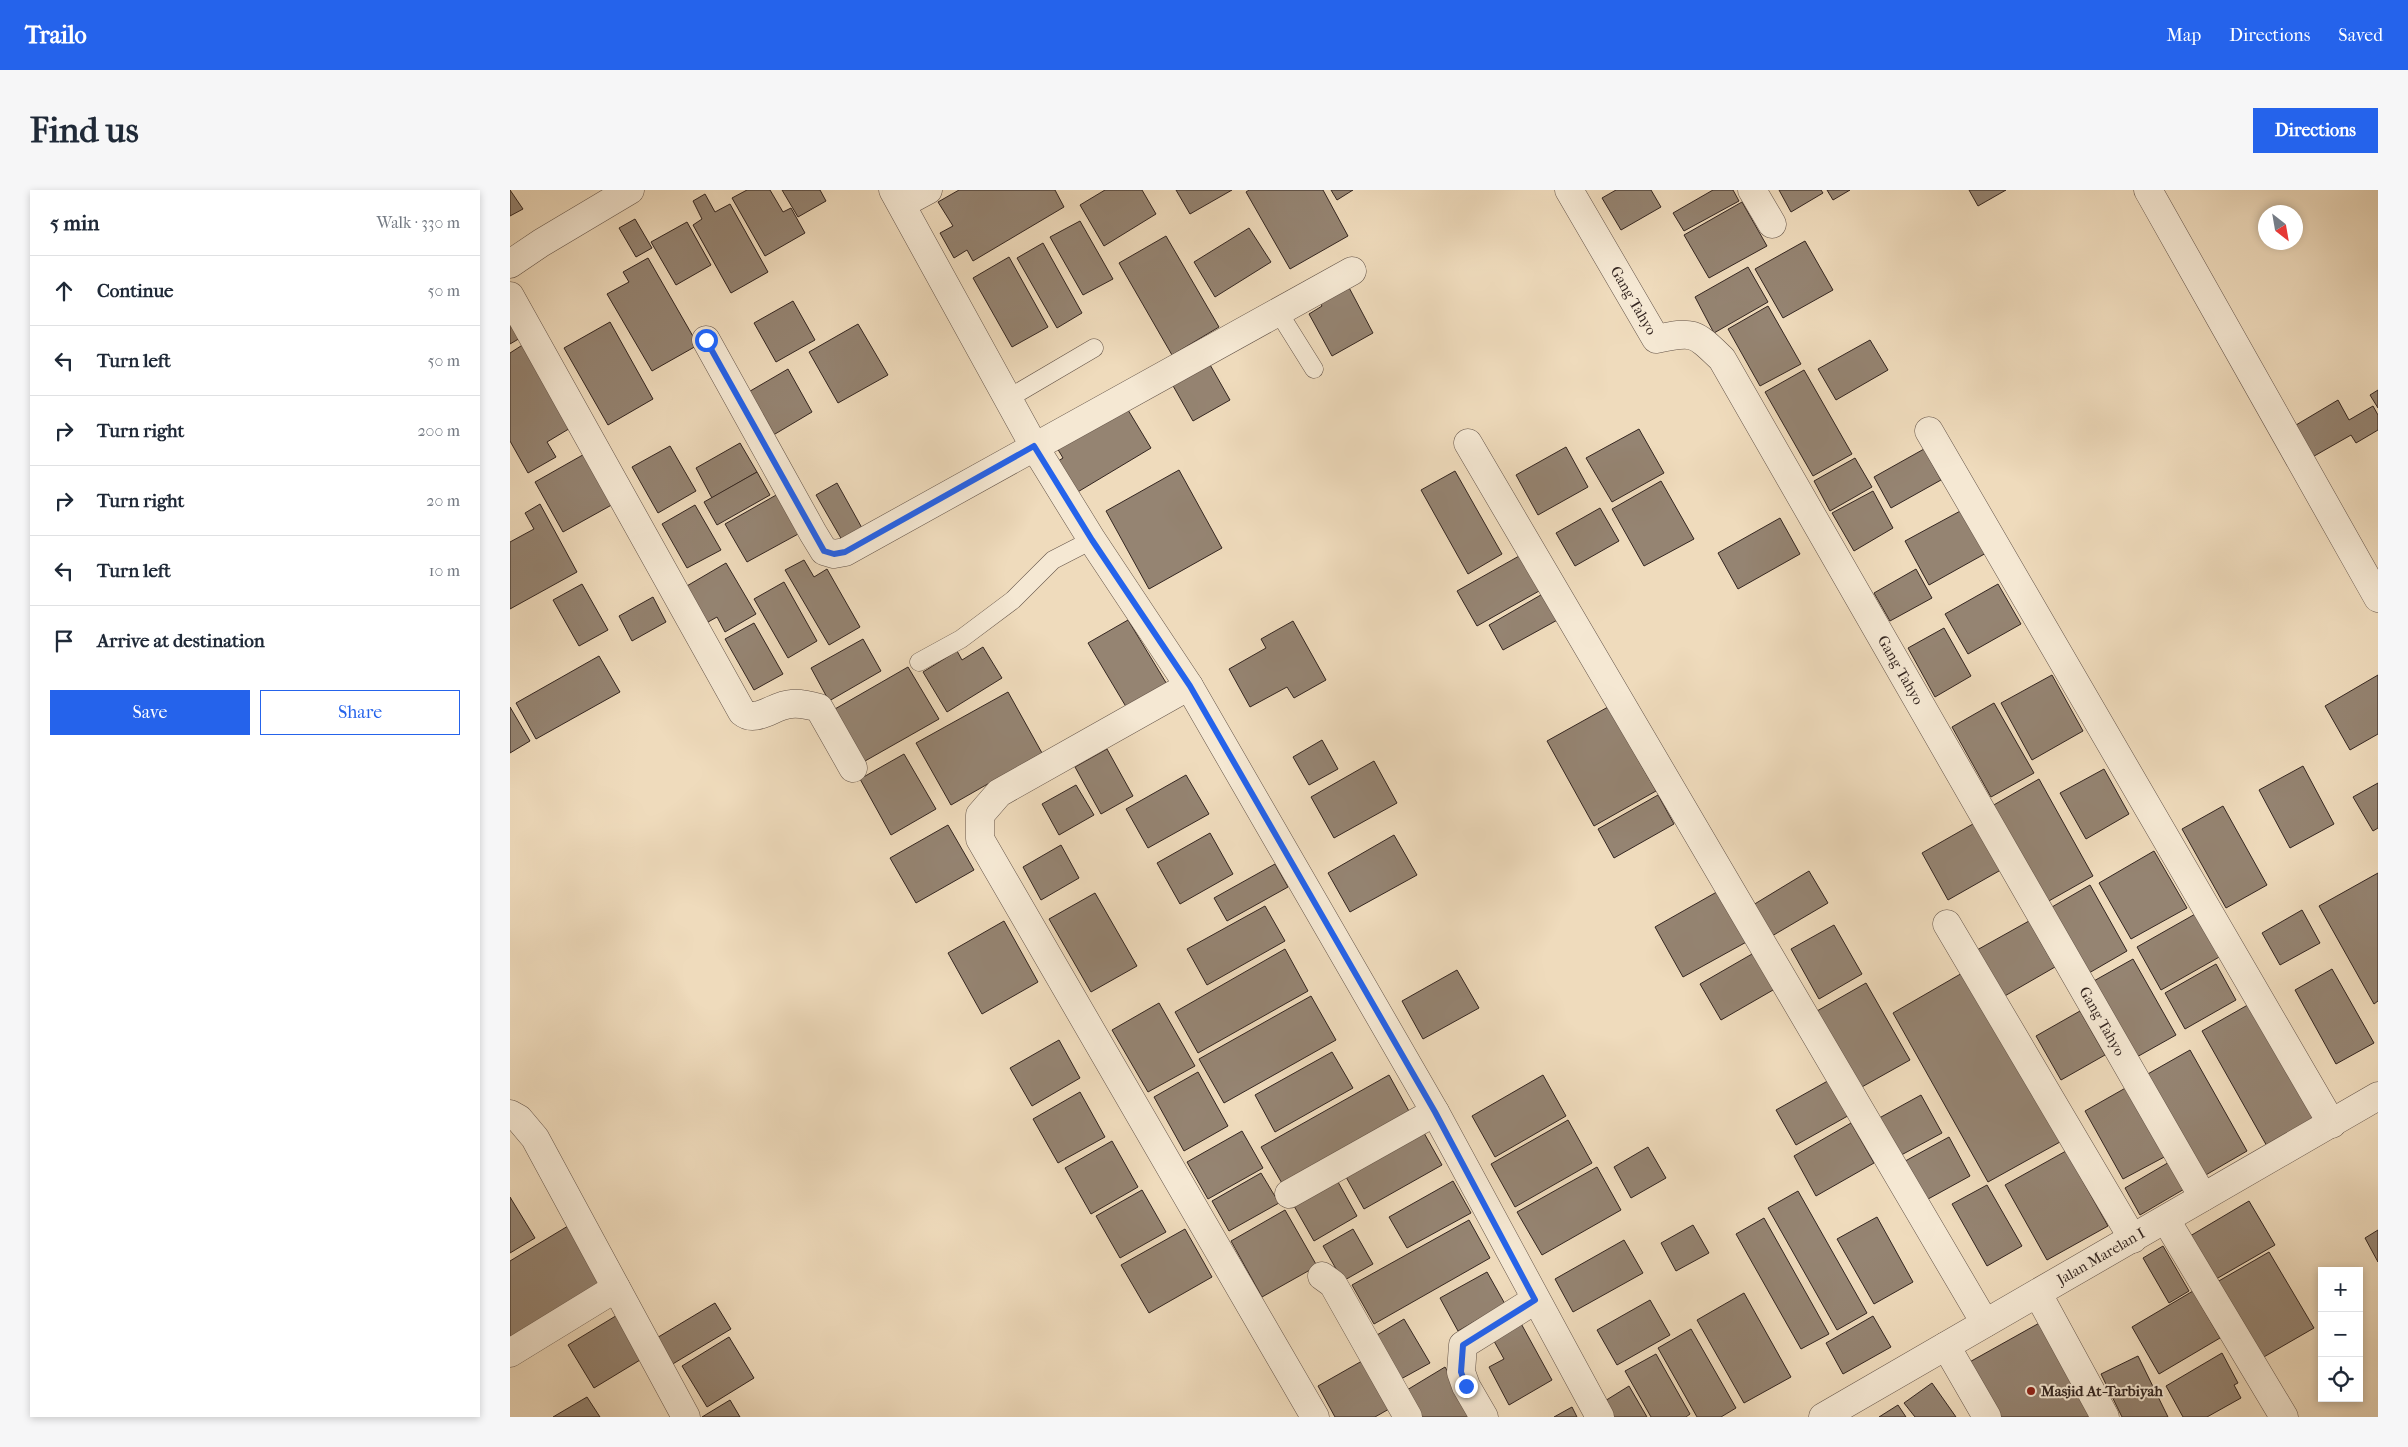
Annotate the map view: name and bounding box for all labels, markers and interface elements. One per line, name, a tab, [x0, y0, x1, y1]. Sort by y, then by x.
text: Trailo	[25, 21, 87, 49]
text: Map	[2167, 25, 2201, 46]
text: Directions	[2229, 25, 2310, 46]
text: Saved	[2338, 25, 2383, 46]
button: Directions	[2253, 108, 2378, 153]
text: Find us	[30, 110, 139, 151]
north arrow	[2258, 205, 2303, 250]
text: 5 min	[50, 211, 99, 235]
text: Walk · 330 m	[377, 213, 460, 232]
street label: Gang Tahyo	[1606, 263, 1661, 338]
icon: ahead	[50, 277, 78, 305]
text: Continue	[97, 280, 173, 302]
text: 50 m	[428, 281, 460, 300]
route start	[695, 329, 718, 352]
icon: left	[50, 347, 78, 375]
text: Turn left	[97, 350, 171, 372]
text: 50 m	[428, 351, 460, 370]
icon: right	[50, 417, 78, 445]
text: Turn right	[97, 420, 184, 442]
text: 200 m	[417, 421, 460, 440]
icon: right	[50, 487, 78, 515]
text: Turn right	[97, 490, 184, 512]
text: 20 m	[426, 491, 460, 510]
icon: left	[50, 557, 78, 585]
text: Turn left	[97, 560, 171, 582]
text: 10 m	[429, 561, 460, 580]
icon: arrive	[50, 627, 78, 655]
text: Arrive at destination	[97, 630, 265, 652]
street label: Gang Tahyo	[1874, 632, 1928, 708]
button: Save	[50, 690, 250, 735]
button: Share	[260, 690, 460, 735]
street label: Gang Tahyo	[2075, 984, 2129, 1059]
street label: Jalan Marelan I	[2053, 1224, 2148, 1289]
map controls	[2318, 1267, 2363, 1402]
button: +	[2318, 1267, 2363, 1312]
button: −	[2318, 1312, 2363, 1357]
button: locate	[2318, 1357, 2363, 1402]
route end	[1455, 1375, 1478, 1398]
place label: Masjid At-Tarbiyah	[2040, 1382, 2163, 1400]
marker: Masjid At-Tarbiyah	[2025, 1385, 2037, 1397]

